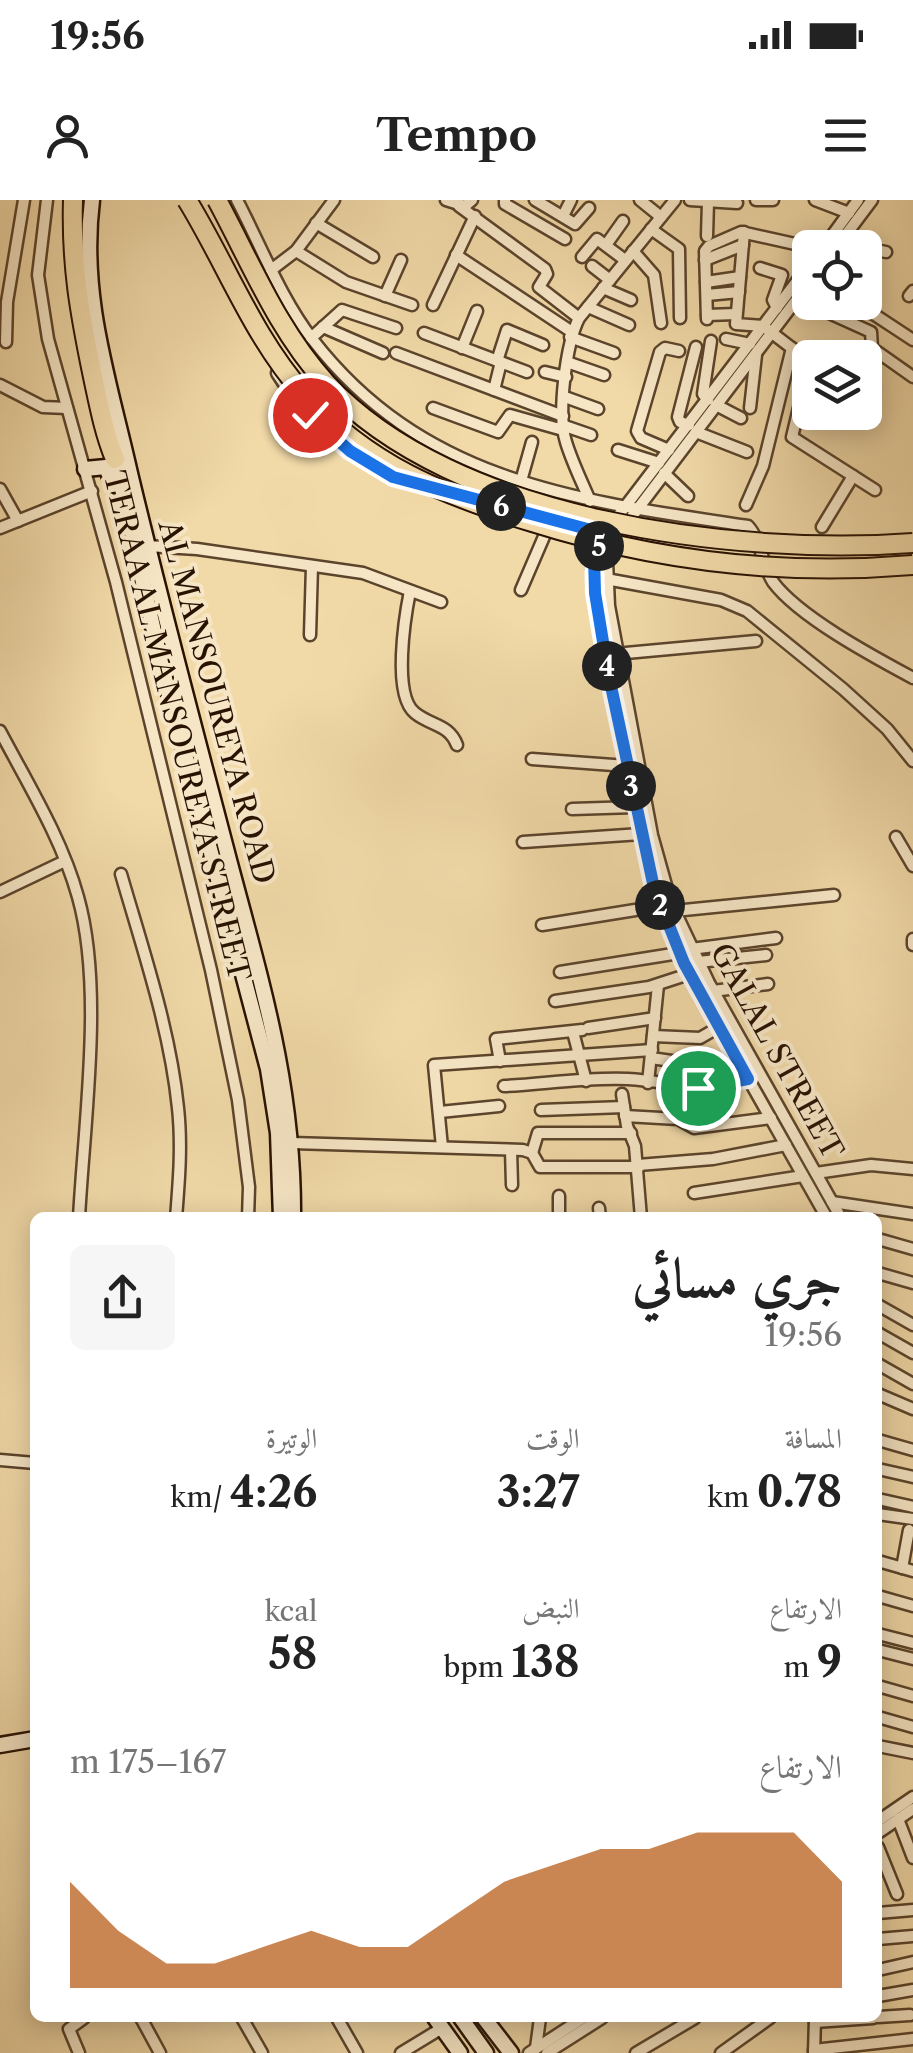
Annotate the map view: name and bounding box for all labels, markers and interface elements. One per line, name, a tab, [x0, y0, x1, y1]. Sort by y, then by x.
text: 19:56	[50, 12, 145, 59]
text: Tempo	[376, 107, 537, 163]
icon: person	[40, 108, 95, 163]
icon: menu	[818, 108, 873, 163]
map controls	[792, 230, 882, 430]
button: locate	[792, 230, 882, 320]
button: layers	[792, 340, 882, 430]
pin	[268, 373, 353, 458]
icon: check	[283, 388, 338, 443]
street label: TERAA AL MANSOUREYA STREET	[96, 467, 258, 985]
pin: 6	[476, 481, 526, 531]
text: 6	[493, 489, 509, 523]
street label: AL MANSOUREYA ROAD	[150, 515, 283, 888]
pin: 5	[574, 521, 624, 571]
text: 5	[591, 529, 607, 563]
pin: 4	[582, 641, 632, 691]
text: 4	[599, 649, 615, 683]
pin: 3	[606, 761, 656, 811]
text: 3	[623, 769, 639, 803]
pin: 2	[635, 880, 685, 930]
text: 2	[652, 888, 668, 922]
street label: GALAL STREET	[702, 937, 852, 1166]
pin	[656, 1046, 741, 1131]
icon: arrive	[671, 1061, 726, 1116]
text: جري مسائي	[632, 1244, 842, 1311]
button: share	[70, 1245, 175, 1350]
text: 19:56	[765, 1315, 842, 1354]
text: الوتيرة	[266, 1421, 317, 1455]
text: الوقت	[526, 1421, 580, 1455]
text: المسافة	[785, 1421, 842, 1455]
text: 4:26	[230, 1466, 317, 1518]
text: 3:27	[497, 1466, 580, 1518]
text: 0.78	[757, 1466, 842, 1518]
text: /km	[170, 1480, 230, 1514]
text: km	[707, 1480, 757, 1514]
text: النبض	[522, 1591, 580, 1625]
text: الارتفاع	[769, 1591, 842, 1625]
text: kcal	[264, 1594, 317, 1628]
text: 58	[268, 1628, 317, 1680]
text: 138	[511, 1636, 580, 1688]
text: 9	[817, 1636, 842, 1688]
text: bpm	[443, 1650, 511, 1684]
text: m	[783, 1650, 817, 1684]
text: 167–175 m	[70, 1742, 226, 1781]
text: الارتفاع	[759, 1747, 842, 1786]

